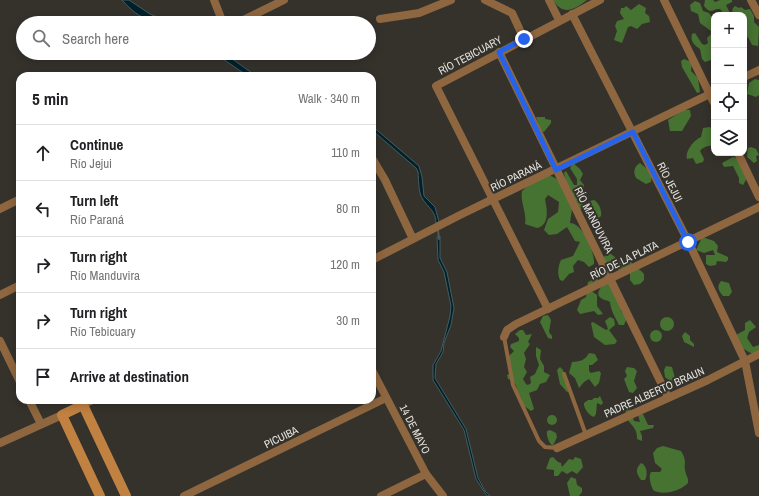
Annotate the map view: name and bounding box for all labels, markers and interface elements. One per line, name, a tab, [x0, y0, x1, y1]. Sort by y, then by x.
map controls	[711, 12, 747, 156]
button: +	[711, 12, 747, 48]
search box	[16, 16, 376, 60]
icon: search	[30, 27, 52, 49]
text: Search here	[62, 28, 129, 49]
route end	[515, 30, 533, 48]
street label: RÍO TEBICUARY	[436, 32, 504, 78]
button: −	[711, 48, 747, 84]
button: locate	[711, 84, 747, 120]
text: 5 min	[32, 87, 68, 110]
text: Walk · 340 m	[298, 90, 360, 107]
button: layers	[711, 120, 747, 156]
text: Continue	[70, 134, 123, 155]
icon: ahead	[32, 142, 54, 164]
text: 110 m	[331, 144, 360, 161]
text: Río Jejui	[70, 155, 112, 172]
street label: RÍO PARANÁ	[488, 157, 545, 194]
street label: RÍO JEJUI	[654, 160, 686, 204]
street label: RÍO MANDUVIRA	[571, 184, 617, 256]
text: Turn left	[70, 190, 118, 211]
icon: left	[32, 198, 54, 220]
text: 80 m	[336, 200, 360, 217]
text: Río Paraná	[70, 211, 124, 228]
route start	[679, 233, 697, 251]
street label: RÍO DE LA PLATA	[588, 237, 661, 282]
text: Turn right	[70, 246, 127, 267]
icon: right	[32, 254, 54, 276]
text: 120 m	[330, 256, 360, 273]
text: Río Manduvira	[70, 267, 140, 284]
text: Turn right	[70, 302, 127, 323]
icon: right	[32, 310, 54, 332]
text: 30 m	[336, 312, 360, 329]
text: Río Tebicuary	[70, 323, 136, 340]
street label: PADRE ALBERTO BRAUN	[602, 364, 706, 420]
icon: arrive	[32, 366, 54, 388]
text: Arrive at destination	[70, 366, 189, 387]
street label: 14 DE MAYO	[397, 402, 433, 456]
street label: PICUIBA	[262, 422, 301, 451]

